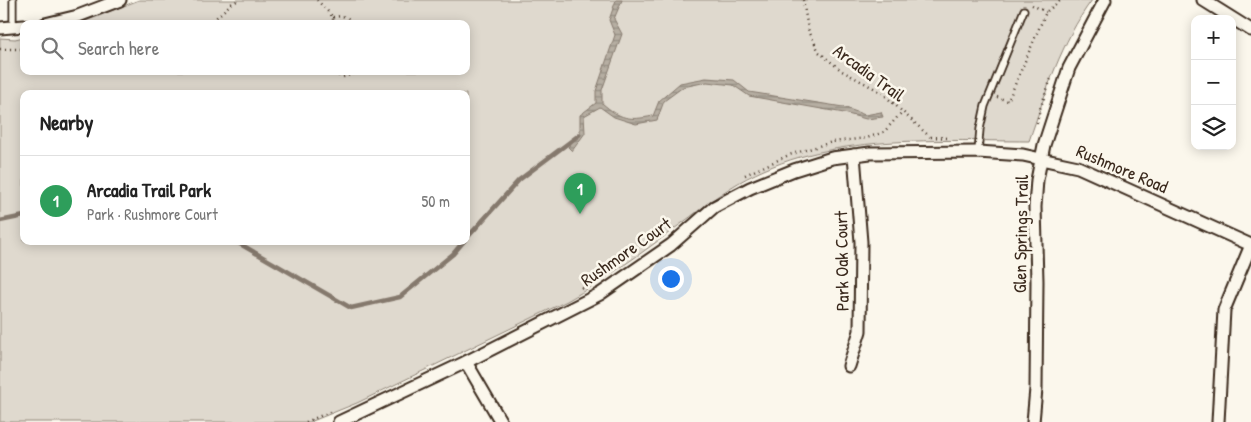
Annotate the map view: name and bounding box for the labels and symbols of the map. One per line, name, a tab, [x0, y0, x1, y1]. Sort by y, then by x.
street label: Arcadia Trail	[828, 38, 910, 107]
street label: Rushmore Road	[1073, 138, 1172, 199]
pin: 1	[564, 173, 596, 214]
street label: Glen Springs Trail	[1007, 174, 1034, 293]
street label: Park Oak Court	[828, 210, 855, 311]
street label: Rushmore Court	[576, 211, 677, 292]
your location	[658, 266, 684, 292]

